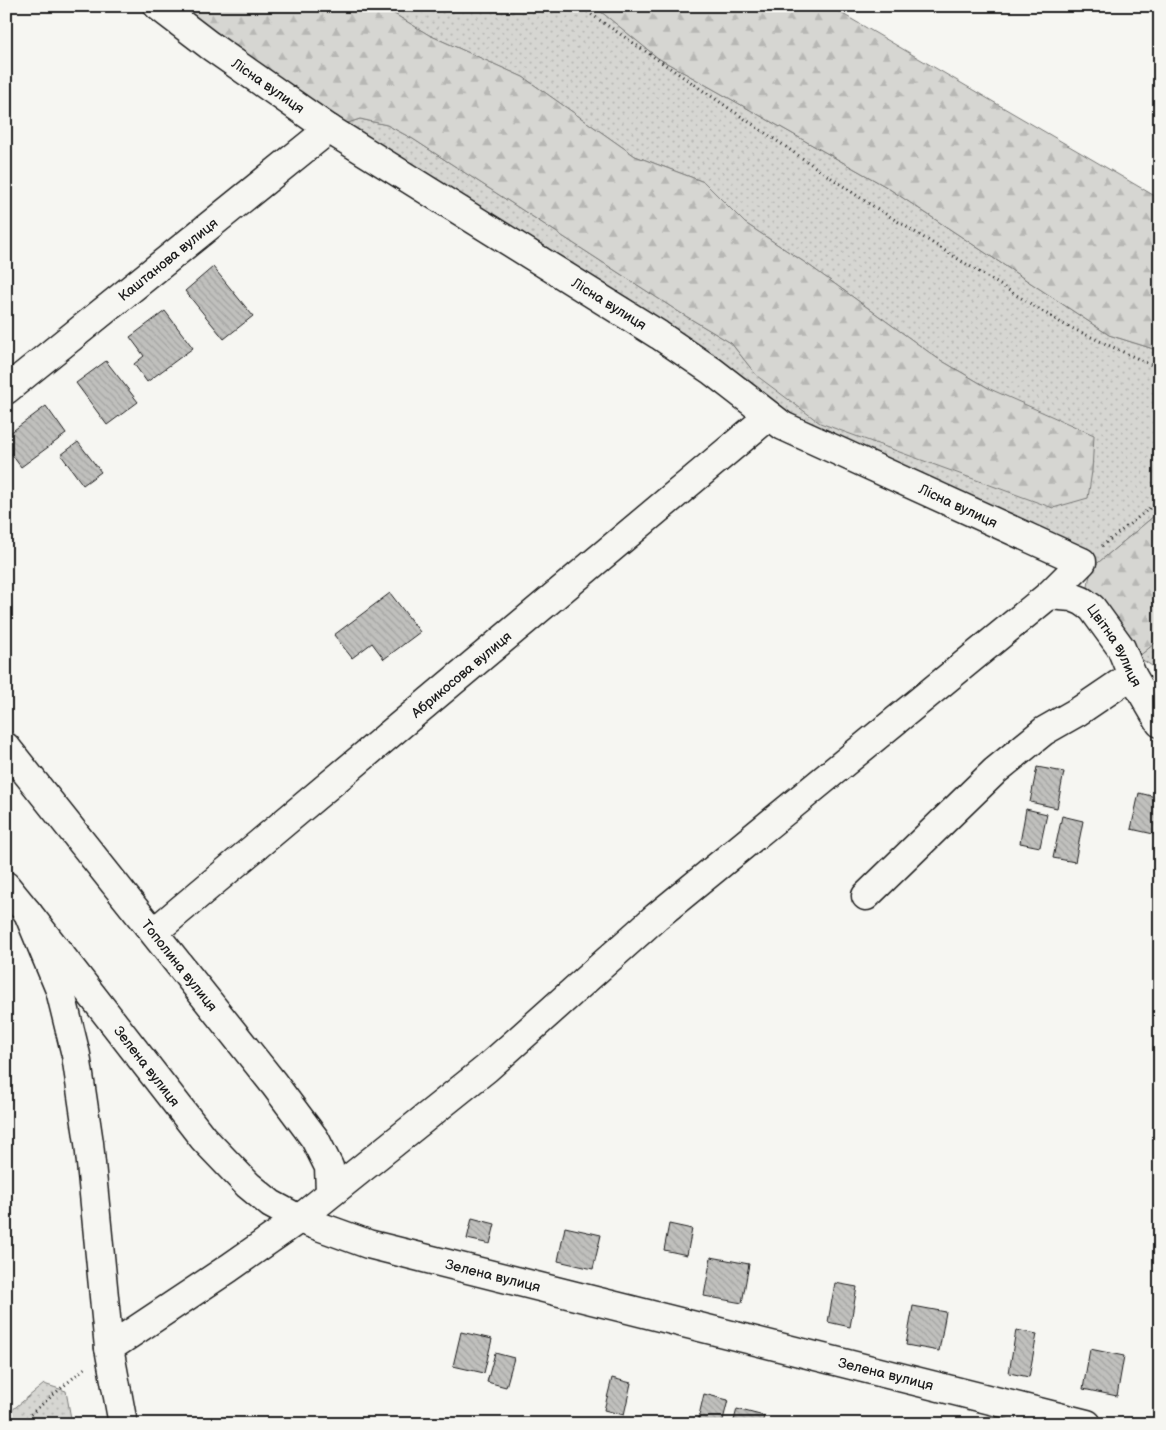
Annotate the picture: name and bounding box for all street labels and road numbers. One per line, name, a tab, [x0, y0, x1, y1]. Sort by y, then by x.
street label: Лісна вулиця	[228, 54, 308, 117]
street label: Каштанова вулиця	[115, 214, 221, 304]
street label: Лісна вулиця	[568, 274, 650, 334]
street label: Лісна вулиця	[915, 480, 1000, 532]
street label: Цвітна вулиця	[1083, 601, 1146, 690]
street label: Абрикосова вулиця	[407, 627, 515, 722]
street label: Тополина вулиця	[138, 916, 221, 1015]
street label: Зелена вулиця	[110, 1022, 184, 1110]
street label: Зелена вулиця	[444, 1255, 543, 1295]
street label: Зелена вулиця	[837, 1354, 935, 1394]

